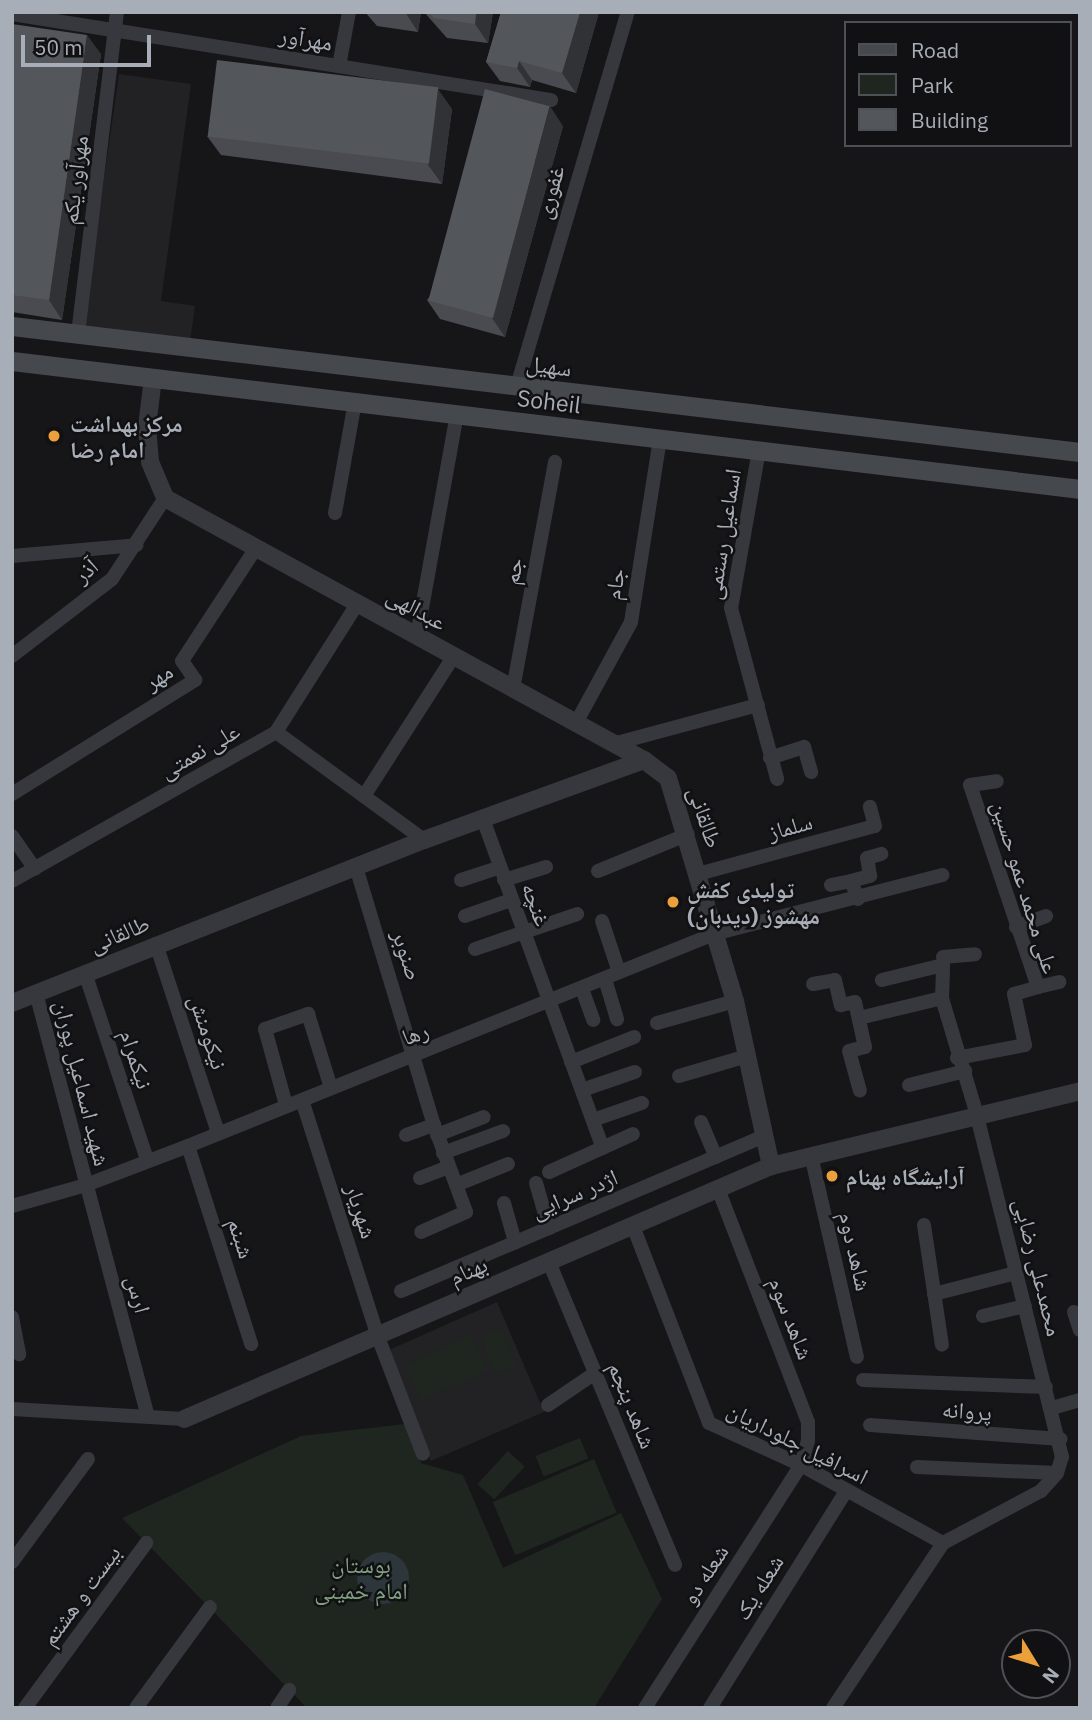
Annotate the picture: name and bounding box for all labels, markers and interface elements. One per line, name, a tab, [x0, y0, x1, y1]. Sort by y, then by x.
street label: مهرآور	[277, 20, 335, 56]
scale bar	[24, 21, 154, 65]
legend	[844, 21, 1071, 147]
text: 50 m	[34, 33, 83, 61]
text: Road	[911, 36, 959, 64]
text: Park	[911, 71, 954, 99]
text: Building	[911, 106, 988, 134]
street label: مهرآور یکم	[55, 134, 93, 226]
street label: غفوری	[528, 162, 570, 222]
street label: سهیل	[525, 349, 573, 381]
street label: Soheil	[516, 383, 582, 419]
place label: مرکز بهداشت امام رضا	[70, 409, 183, 463]
marker: مرکز بهداشت امام رضا	[44, 426, 64, 446]
street label: اسماعیل رستمی	[698, 466, 746, 602]
street label: آذر	[67, 552, 103, 588]
street label: جم	[496, 555, 528, 587]
street label: جام	[598, 566, 630, 602]
street label: عبدالهی	[382, 580, 452, 636]
street label: مهر	[139, 657, 177, 695]
street label: علی نعمتی	[154, 716, 244, 784]
street label: طالقانی	[683, 783, 729, 851]
street label: علی محمد عمو حسین	[987, 797, 1065, 977]
street label: سلماز	[765, 807, 815, 845]
place label: تولیدی کفش مهشوز (دیدبان)	[687, 875, 820, 929]
street label: غنچه	[517, 879, 557, 929]
marker: تولیدی کفش مهشوز (دیدبان)	[665, 894, 681, 910]
street label: طالقانی	[85, 908, 153, 958]
street label: صنوبر	[387, 926, 429, 984]
street label: نیکومنش	[184, 991, 234, 1073]
street label: شهید اسماعیل پوران	[49, 997, 117, 1169]
street label: رها	[398, 1016, 432, 1050]
street label: نیکمرام	[115, 1026, 159, 1092]
street label: اژدر سرایی	[526, 1162, 622, 1224]
place label: آرایشگاه بهنام	[846, 1162, 965, 1190]
marker: آرایشگاه بهنام	[824, 1168, 840, 1184]
street label: شهریار	[340, 1180, 384, 1242]
street label: محمدعلی رضایی	[1009, 1195, 1069, 1339]
street label: شاهد دوم	[833, 1209, 879, 1293]
street label: شبنم	[223, 1214, 261, 1262]
street label: بهنام	[445, 1249, 491, 1291]
street label: ارس	[121, 1272, 157, 1316]
street label: شاهد سوم	[764, 1273, 820, 1363]
street label: شاهد پنجم	[603, 1358, 663, 1452]
street label: پروانه	[941, 1394, 993, 1426]
street label: اسرافیل جلوداریان	[723, 1395, 873, 1489]
street label: بیست و هشتم	[34, 1539, 126, 1651]
street label: شعله دو	[674, 1539, 734, 1609]
street label: شعله یک	[727, 1549, 789, 1625]
park label: بوستان امام خمینی	[314, 1550, 408, 1604]
north arrow	[1001, 1629, 1071, 1699]
text: N	[1037, 1663, 1065, 1689]

